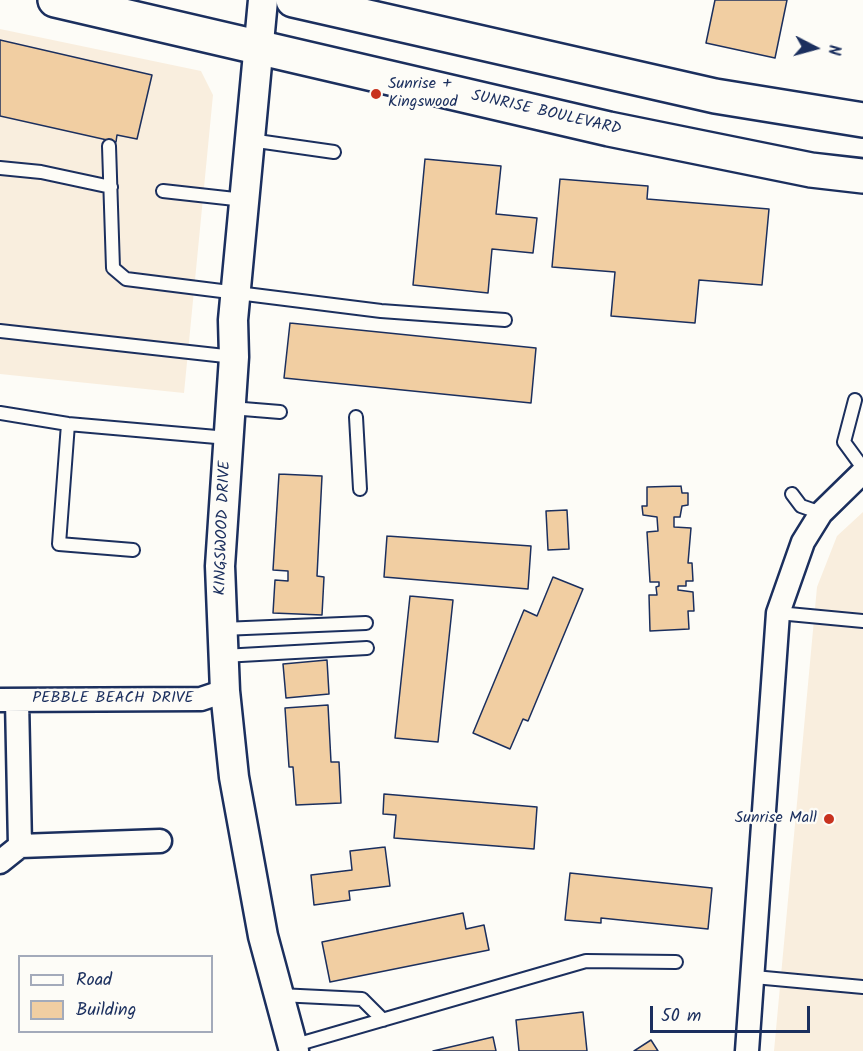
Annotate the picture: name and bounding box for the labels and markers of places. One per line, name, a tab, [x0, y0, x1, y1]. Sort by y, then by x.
place label: Sunrise + Kingswood	[388, 75, 457, 113]
marker: Sunrise + Kingswood	[369, 87, 383, 101]
place label: Sunrise Mall	[735, 809, 817, 829]
marker: Sunrise Mall	[822, 812, 836, 826]

